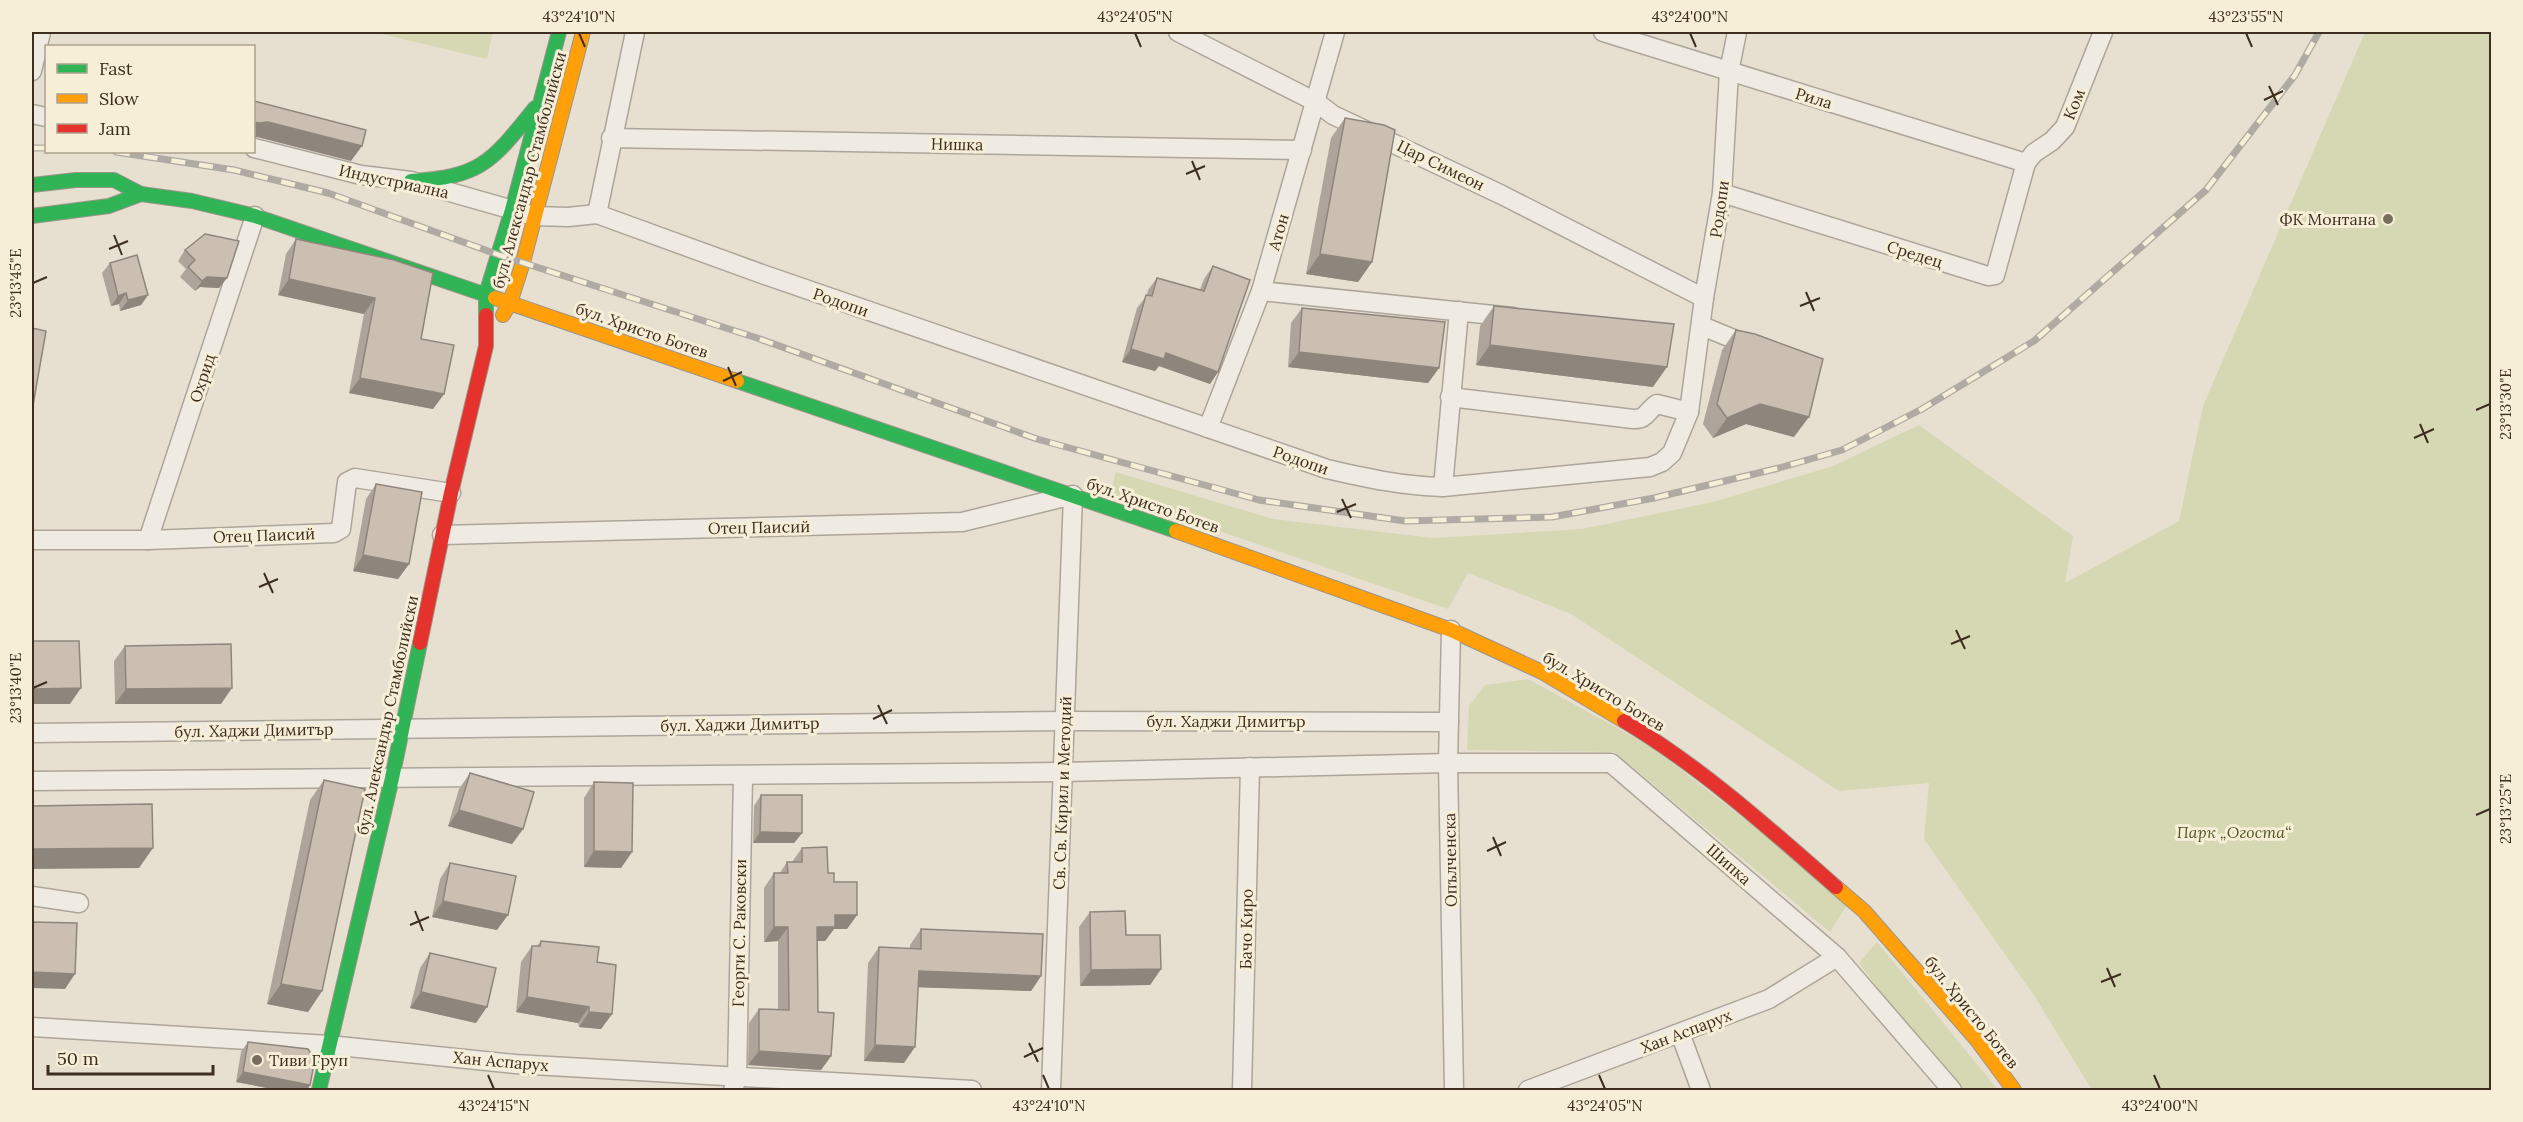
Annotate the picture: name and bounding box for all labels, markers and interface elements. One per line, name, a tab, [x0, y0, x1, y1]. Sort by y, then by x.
text: 43°24'10"N	[543, 7, 615, 26]
text: 43°24'05"N	[1097, 7, 1173, 26]
text: 43°24'00"N	[1652, 7, 1728, 26]
text: 43°23'55"N	[2209, 7, 2283, 26]
legend	[45, 45, 255, 153]
street label: бул. Александър Стамболийски	[488, 49, 570, 291]
text: Fast	[99, 57, 133, 80]
street label: Рила	[1793, 83, 1835, 113]
street label: Ком	[2059, 85, 2089, 123]
text: Slow	[99, 87, 139, 110]
text: Jam	[98, 117, 131, 140]
street label: Нишка	[931, 134, 983, 154]
street label: Цар Симеон	[1394, 135, 1488, 195]
street label: Индустриална	[337, 160, 451, 202]
street label: Родопи	[1705, 179, 1733, 239]
place label: ФК Монтана	[2280, 209, 2376, 229]
street label: Атон	[1263, 211, 1293, 254]
marker: ФК Монтана	[2381, 212, 2395, 226]
street label: Средец	[1885, 236, 1946, 272]
text: 23°13'45"E	[6, 248, 25, 318]
street label: Родопи	[810, 283, 872, 321]
street label: бул. Христо Ботев	[573, 298, 711, 362]
street label: Охрид	[185, 351, 219, 405]
text: 23°13'30"E	[2496, 368, 2515, 440]
street label: Родопи	[1270, 441, 1332, 479]
street label: бул. Христо Ботев	[1084, 473, 1222, 537]
street label: Отец Паисий	[708, 516, 810, 538]
street label: Отец Паисий	[213, 523, 315, 547]
street label: бул. Александър Стамболийски	[352, 593, 422, 837]
street label: бул. Христо Ботев	[1539, 647, 1669, 735]
text: 23°13'40"E	[6, 653, 25, 723]
street label: Св. Св. Кирил и Методий	[1049, 696, 1075, 890]
street label: бул. Хаджи Димитър	[1146, 711, 1306, 731]
street label: бул. Хаджи Димитър	[660, 713, 820, 735]
street label: бул. Хаджи Димитър	[174, 719, 334, 741]
text: 23°13'25"E	[2496, 774, 2515, 844]
street label: Опълченска	[1439, 813, 1461, 907]
park label: Парк „Огоста“	[2177, 822, 2291, 842]
street label: Шипка	[1703, 839, 1755, 889]
street label: Георги С. Раковски	[728, 859, 750, 1007]
street label: Бачо Киро	[1235, 889, 1257, 969]
street label: бул. Христо Ботев	[1921, 952, 2023, 1072]
street label: Хан Аспарух	[1638, 1004, 1735, 1057]
scale bar	[48, 1038, 213, 1076]
text: 50 m	[57, 1047, 99, 1070]
street label: Хан Аспарух	[452, 1047, 550, 1075]
place label: Тиви Груп	[269, 1050, 348, 1070]
marker: Тиви Груп	[250, 1053, 264, 1067]
text: 43°24'15"N	[458, 1096, 530, 1115]
text: 43°24'10"N	[1013, 1096, 1085, 1115]
text: 43°24'05"N	[1567, 1096, 1643, 1115]
text: 43°24'00"N	[2122, 1096, 2198, 1115]

